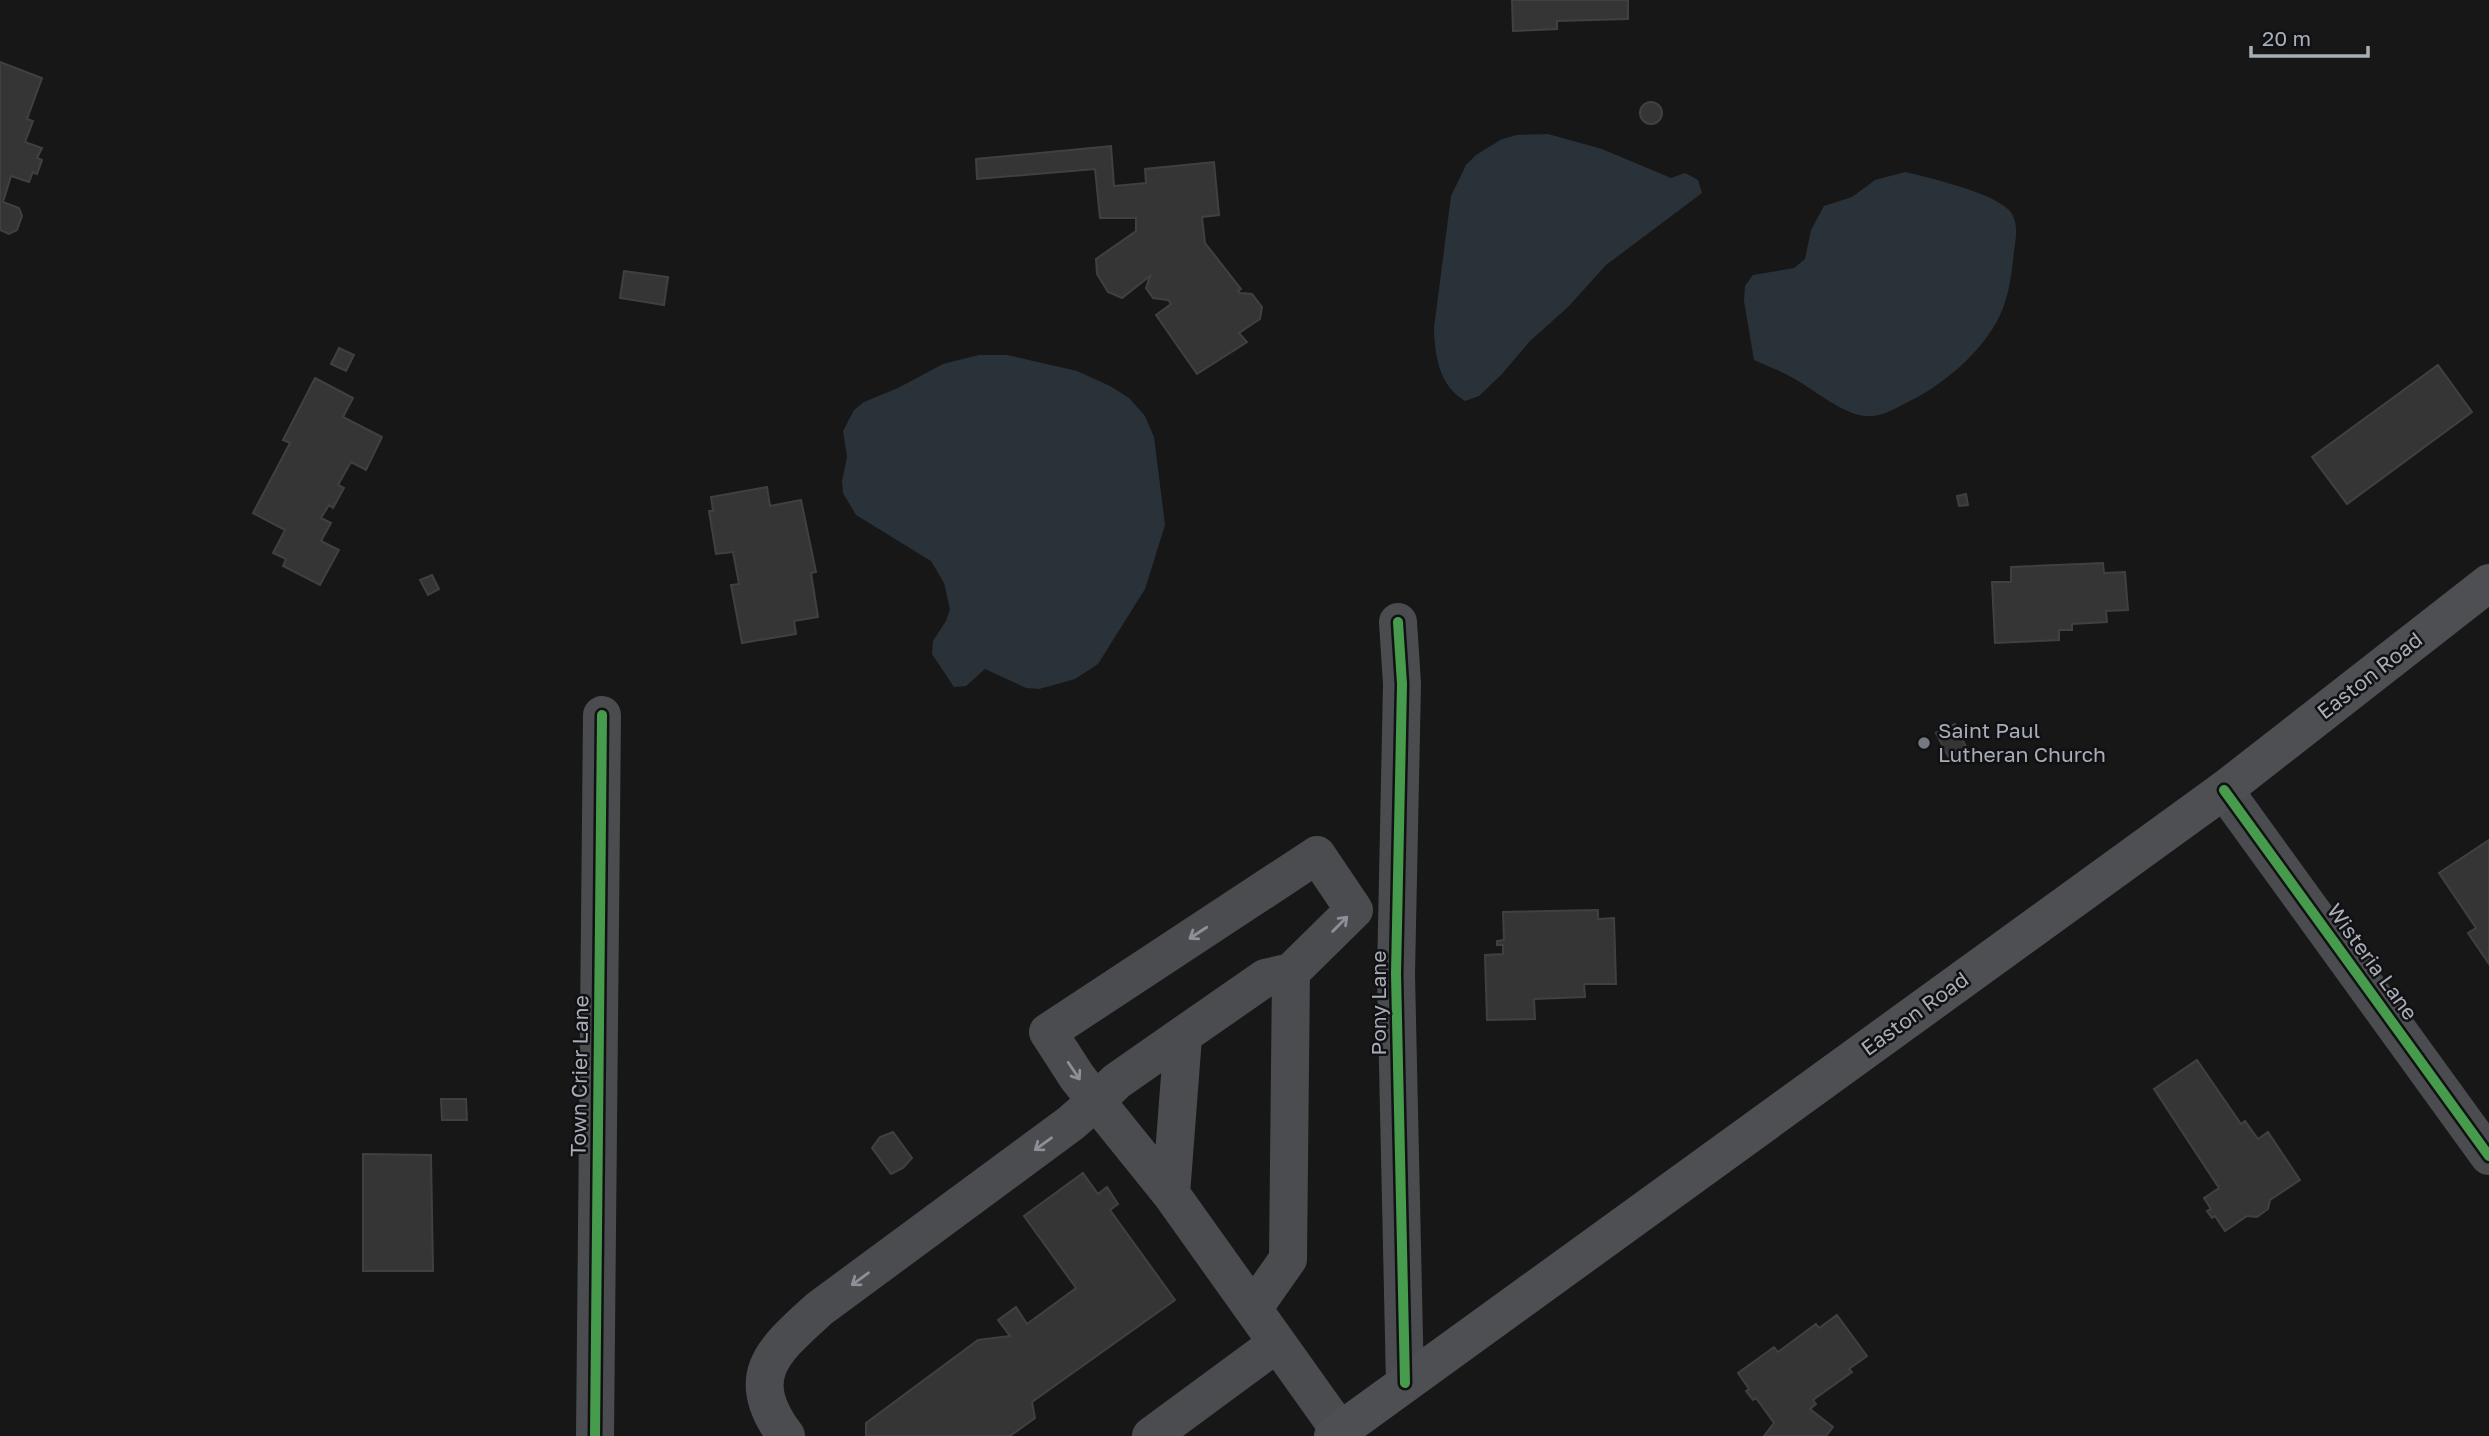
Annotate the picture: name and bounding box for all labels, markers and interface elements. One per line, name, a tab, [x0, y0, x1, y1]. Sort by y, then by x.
scale bar	[2251, 14, 2368, 58]
text: 20 m	[2262, 25, 2311, 51]
street label: Easton Road	[2312, 626, 2427, 724]
place label: Saint Paul Lutheran Church	[1938, 717, 2106, 767]
marker: Saint Paul Lutheran Church	[1916, 735, 1932, 751]
street label: Wisteria Lane	[2322, 898, 2424, 1025]
one-way arrow	[1331, 916, 1348, 933]
one-way arrow	[1189, 926, 1209, 940]
street label: Pony Lane	[1365, 951, 1391, 1055]
street label: Easton Road	[1856, 966, 1973, 1061]
street label: Town Crier Lane	[565, 995, 593, 1157]
one-way arrow	[1067, 1061, 1081, 1081]
one-way arrow	[1034, 1137, 1053, 1151]
one-way arrow	[851, 1272, 870, 1286]

